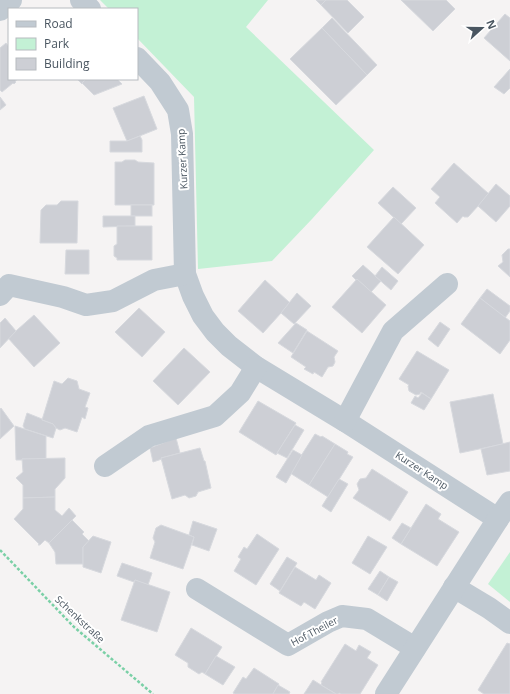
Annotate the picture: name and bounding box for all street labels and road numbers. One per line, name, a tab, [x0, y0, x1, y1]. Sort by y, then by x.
street label: Kurzer Kamp	[173, 128, 191, 190]
street label: Kurzer Kamp	[393, 448, 451, 492]
street label: Schenkstraße	[52, 592, 108, 646]
street label: Hof Theiler	[288, 613, 340, 649]

